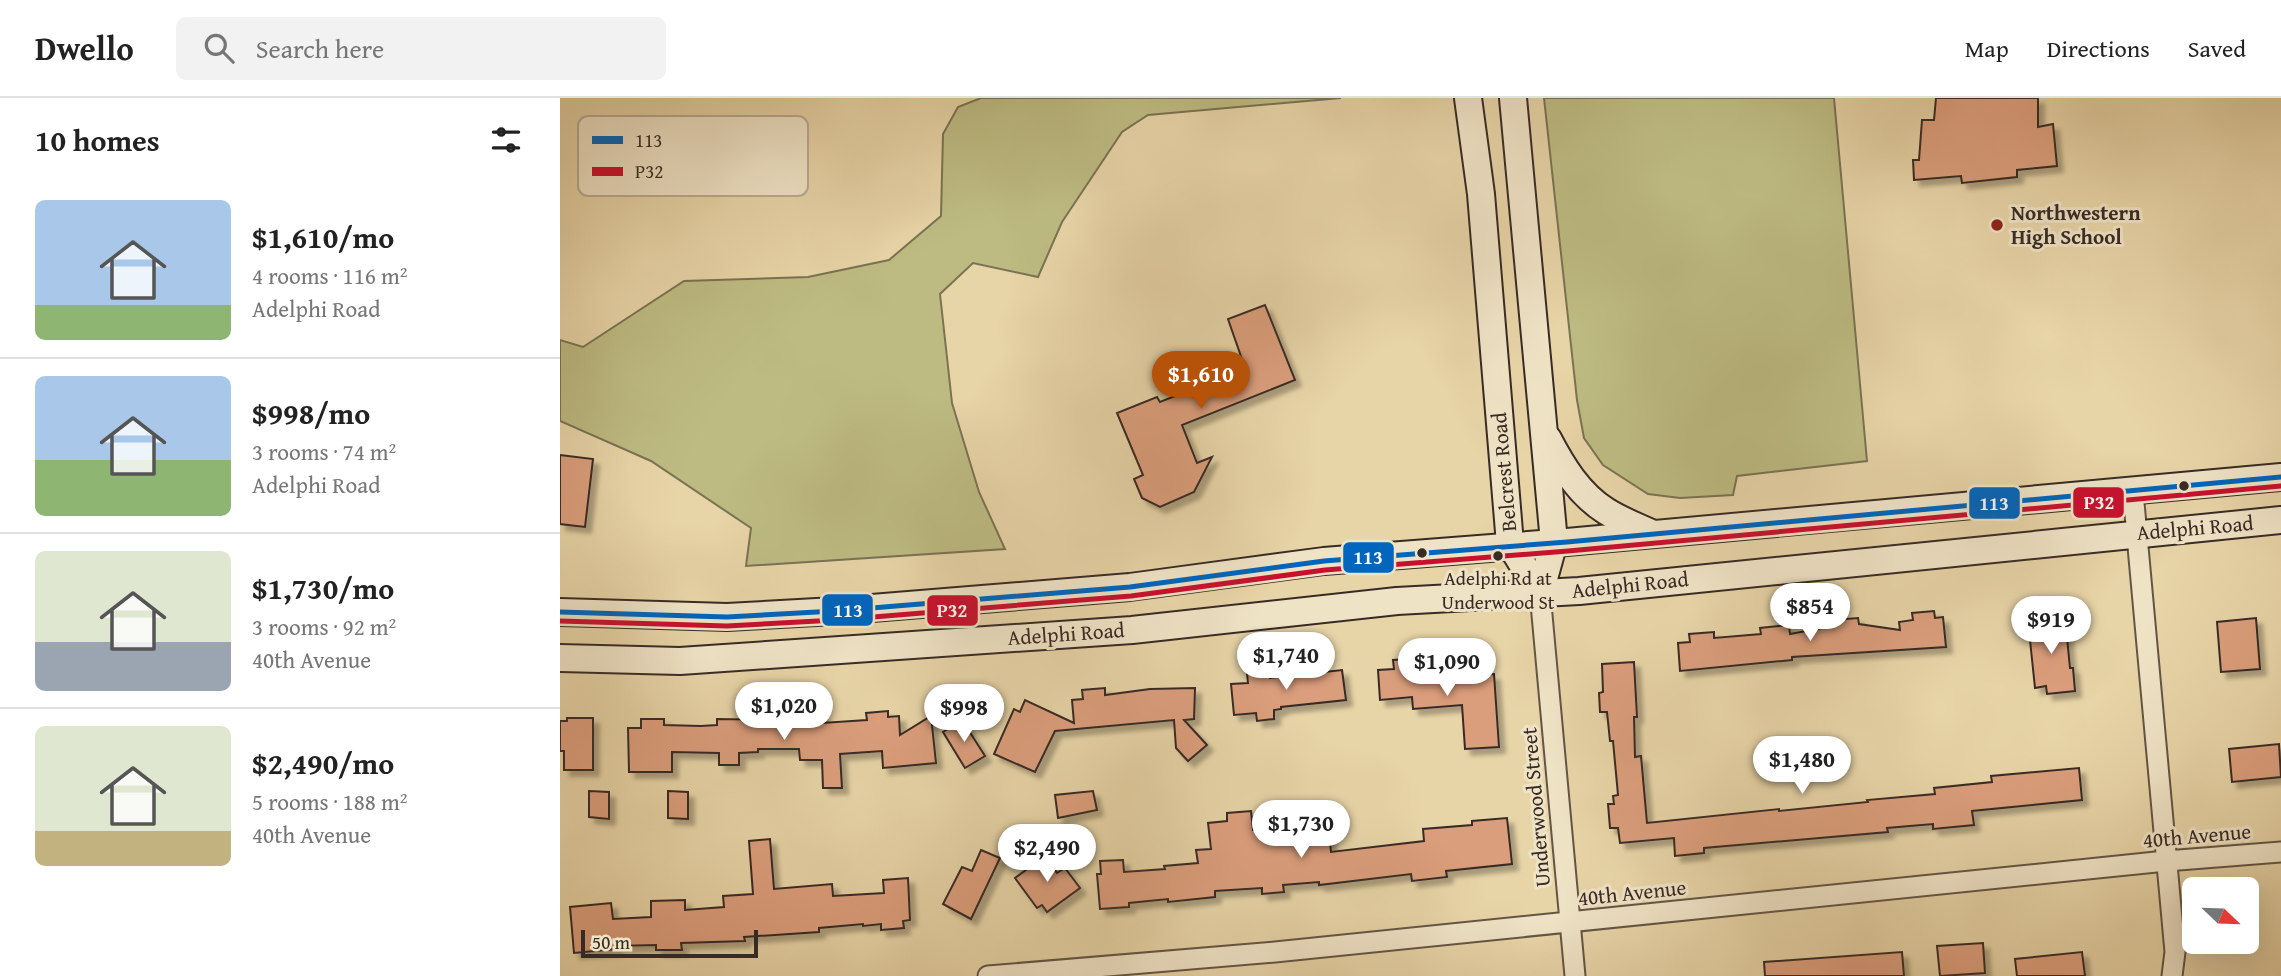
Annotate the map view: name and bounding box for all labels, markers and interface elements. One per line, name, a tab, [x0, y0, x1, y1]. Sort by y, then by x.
search box	[176, 17, 666, 80]
text: Dwello	[35, 24, 134, 72]
icon: search	[200, 29, 238, 67]
text: Search here	[256, 29, 384, 68]
text: Map	[1965, 31, 2009, 66]
text: Directions	[2047, 31, 2150, 66]
text: Saved	[2188, 31, 2246, 66]
legend	[578, 116, 808, 196]
text: 10 homes	[35, 118, 160, 162]
icon: filters	[487, 121, 525, 159]
text: 113	[635, 126, 662, 154]
text: P32	[635, 157, 664, 185]
place label: Northwestern High School	[2011, 197, 2141, 252]
text: $1,610/mo	[252, 215, 394, 259]
marker: Northwestern High School	[1989, 217, 2005, 233]
icon: home	[91, 228, 175, 312]
text: 4 rooms · 116 m²	[252, 259, 407, 292]
text: Adelphi Road	[252, 292, 380, 325]
pin: $1,610	[1144, 352, 1258, 411]
text: $1,610	[1168, 357, 1234, 390]
text: $998/mo	[252, 391, 370, 435]
icon: home	[91, 404, 175, 488]
street label: Belcrest Road	[1483, 410, 1524, 533]
text: 3 rooms · 74 m²	[252, 435, 396, 468]
text: Adelphi Road	[252, 468, 380, 501]
unlabelled marker	[2177, 479, 2191, 493]
line badge: 113	[1968, 486, 2021, 520]
line badge: P32	[2072, 486, 2125, 519]
text: P32	[2084, 488, 2114, 516]
text: 113	[1979, 489, 2009, 517]
street label: Adelphi Road	[2135, 507, 2256, 548]
line badge: 113	[1342, 541, 1395, 574]
text: 113	[1353, 543, 1383, 571]
unlabelled marker	[1415, 546, 1429, 560]
marker: Adelphi Rd at Underwood St	[1491, 549, 1505, 563]
street label: Adelphi Road	[1570, 563, 1691, 606]
place label: Adelphi Rd at Underwood St	[1442, 564, 1555, 616]
text: $1,730/mo	[252, 566, 394, 610]
icon: home	[91, 579, 175, 663]
pin: $854	[1769, 584, 1851, 643]
text: $854	[1786, 589, 1834, 622]
line badge: 113	[821, 593, 874, 627]
line badge: P32	[926, 594, 979, 627]
text: 113	[833, 596, 863, 624]
text: P32	[937, 596, 967, 624]
pin: $919	[2010, 596, 2092, 656]
text: $919	[2027, 602, 2075, 635]
text: 3 rooms · 92 m²	[252, 610, 396, 643]
street label: Adelphi Road	[1006, 614, 1126, 653]
pin: $1,740	[1229, 632, 1343, 692]
text: $1,740	[1253, 638, 1319, 671]
pin: $1,090	[1390, 638, 1504, 698]
text: 40th Avenue	[252, 643, 371, 676]
text: $1,090	[1414, 644, 1480, 677]
pin: $1,020	[727, 682, 841, 742]
pin: $998	[923, 684, 1005, 744]
text: $1,020	[751, 688, 817, 721]
text: $998	[940, 690, 988, 723]
street label: Underwood Street	[1513, 725, 1558, 888]
pin: $1,480	[1745, 736, 1859, 796]
text: $2,490/mo	[252, 741, 394, 785]
text: $1,480	[1769, 742, 1835, 775]
icon: home	[91, 754, 175, 838]
text: 5 rooms · 188 m²	[252, 785, 407, 818]
pin: $1,730	[1244, 800, 1358, 860]
text: $1,730	[1268, 806, 1334, 839]
street label: 40th Avenue	[2142, 815, 2253, 856]
text: 40th Avenue	[252, 818, 371, 851]
pin: $2,490	[990, 824, 1104, 884]
text: $2,490	[1014, 830, 1080, 863]
street label: 40th Avenue	[1576, 871, 1688, 914]
north arrow	[2182, 877, 2259, 954]
map controls	[2182, 877, 2259, 954]
scale bar	[581, 927, 758, 959]
text: 50 m	[592, 928, 630, 956]

